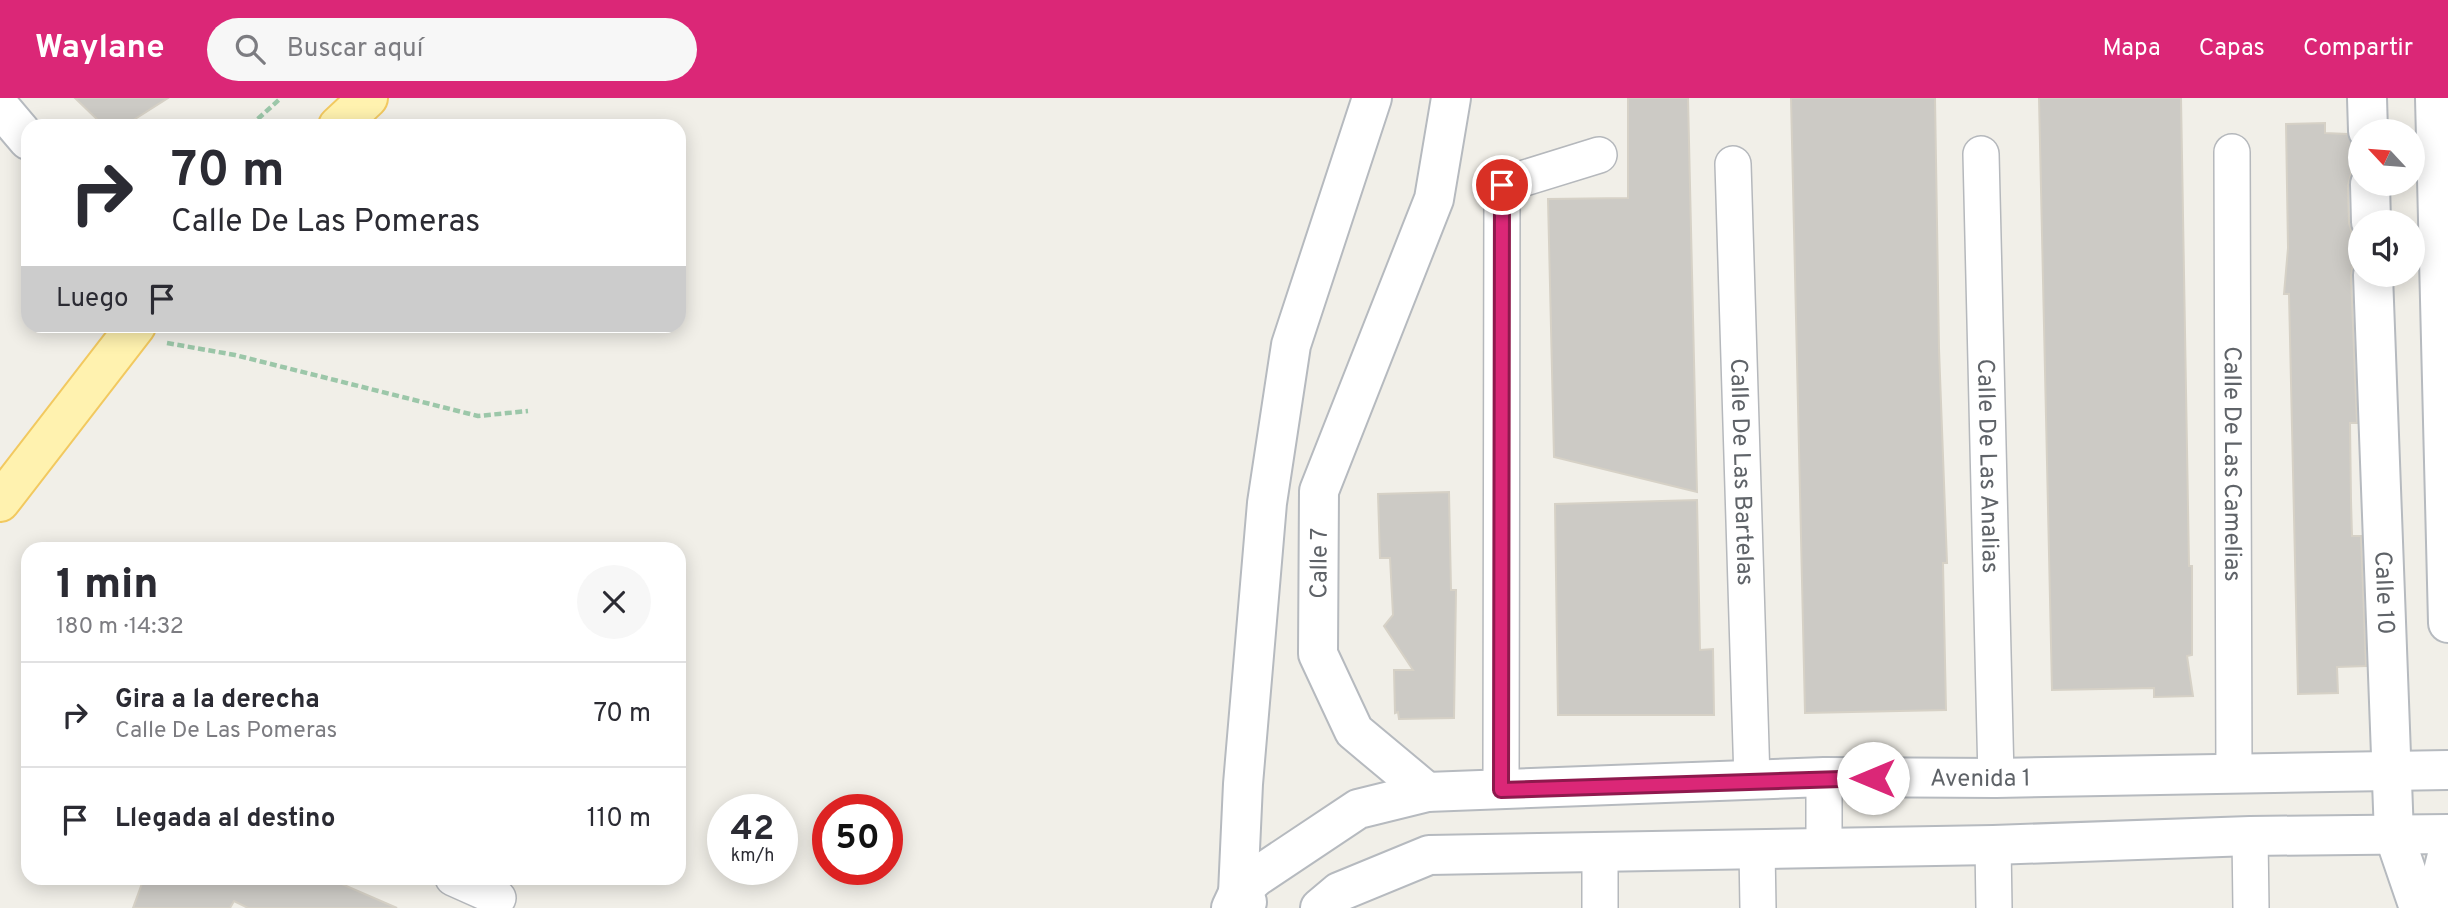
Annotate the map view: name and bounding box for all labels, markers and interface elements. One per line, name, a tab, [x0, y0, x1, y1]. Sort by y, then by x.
search box	[207, 18, 697, 81]
text: Waylane	[35, 28, 165, 70]
icon: search	[231, 30, 269, 68]
text: Buscar aquí	[287, 33, 423, 66]
text: Mapa	[2103, 34, 2161, 64]
text: Capas	[2199, 34, 2265, 64]
text: Compartir	[2303, 34, 2413, 64]
north arrow	[2348, 119, 2426, 196]
map controls	[2348, 119, 2425, 287]
text: 70 m	[171, 142, 285, 204]
icon: right	[56, 147, 147, 238]
pin	[1472, 155, 1532, 215]
icon: arrive	[1483, 166, 1521, 204]
text: Calle De Las Pomeras	[171, 203, 480, 243]
button: sound	[2348, 210, 2425, 287]
icon: arrive	[143, 280, 181, 318]
text: Luego	[56, 283, 129, 316]
street label: Calle De Las Camelias	[2216, 346, 2246, 582]
street label: Calle De Las Bartelas	[1722, 358, 1759, 586]
street label: Calle De Las Analias	[1969, 358, 2004, 574]
street label: Calle 7	[1305, 528, 1336, 599]
street label: Calle 10	[2366, 550, 2399, 635]
text: 1 min	[56, 560, 159, 613]
button: close	[577, 565, 651, 639]
text: 180 m · 14:32	[56, 613, 184, 642]
text: Gira a la derecha	[115, 684, 320, 717]
icon: right	[56, 696, 94, 734]
text: 70 m	[593, 698, 651, 731]
text: Calle De Las Pomeras	[115, 717, 337, 746]
position arrow	[1836, 741, 1910, 815]
street label: Avenida 1	[1930, 764, 2031, 795]
speed limit sign: 50	[812, 794, 903, 885]
icon: arrive	[56, 801, 94, 839]
text: Llegada al destino	[115, 803, 335, 836]
text: 110 m	[587, 803, 651, 836]
text: 42	[731, 808, 774, 852]
text: km/h	[731, 845, 774, 868]

